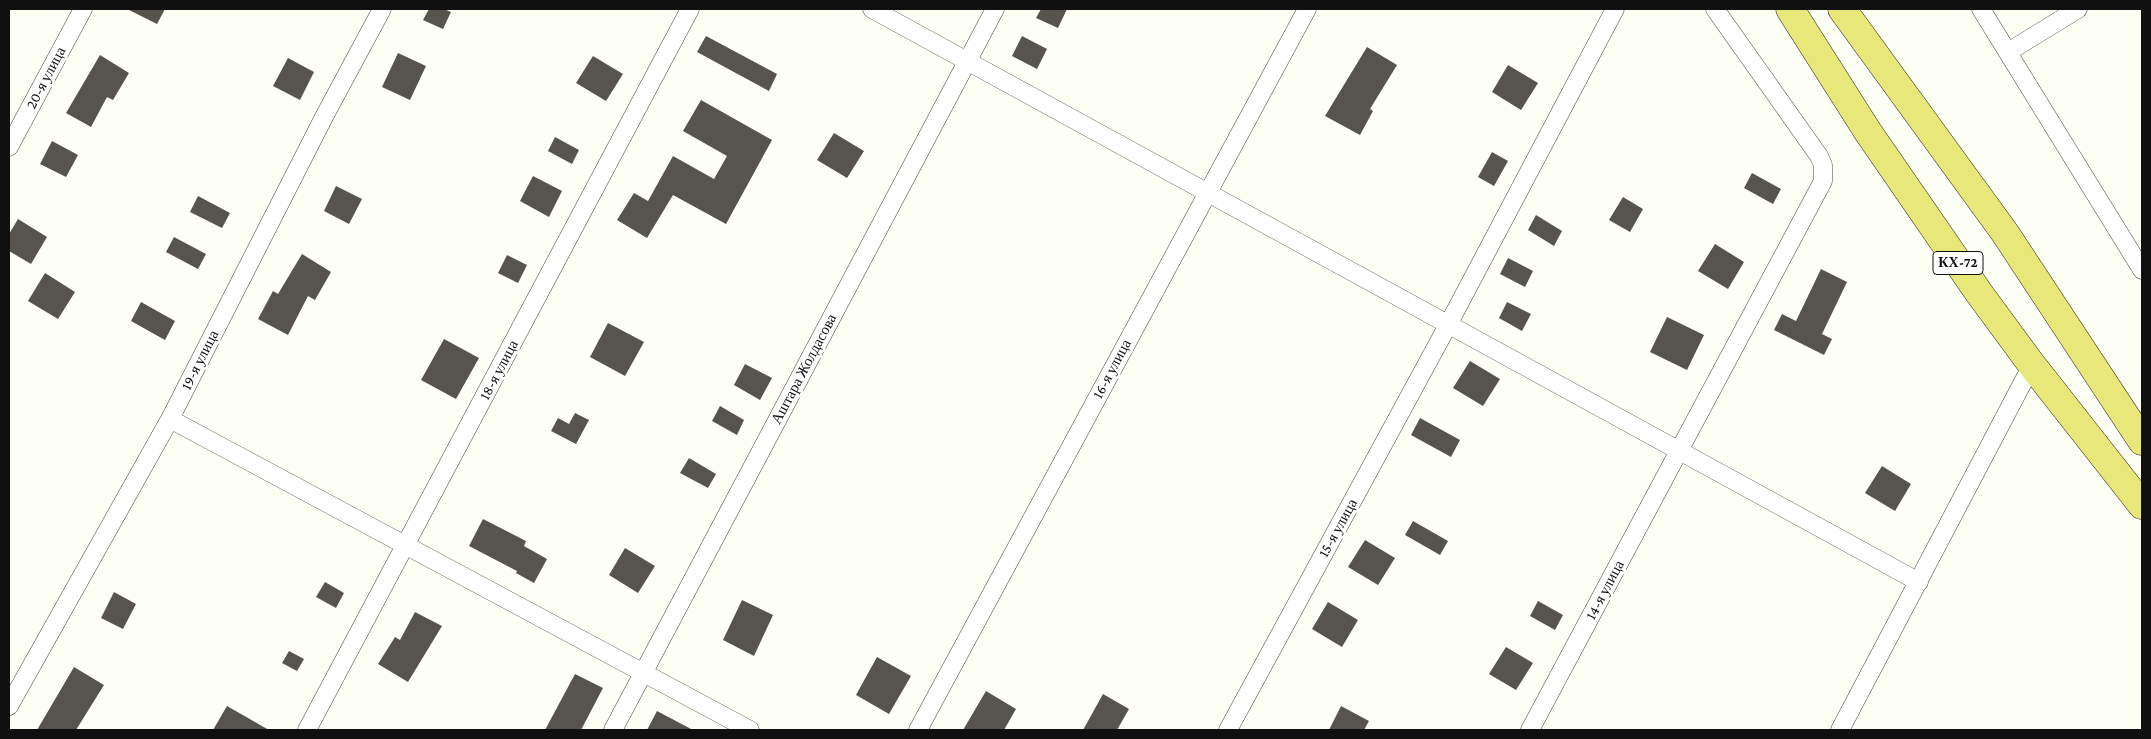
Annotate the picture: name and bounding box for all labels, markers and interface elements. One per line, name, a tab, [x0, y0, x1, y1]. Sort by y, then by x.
street label: 20-я улица	[22, 44, 70, 112]
road number: КХ-72	[1933, 252, 1983, 274]
street label: Аштара Жолдасова	[767, 311, 841, 427]
street label: 19-я улица	[177, 327, 223, 393]
street label: 16-я улица	[1089, 336, 1135, 402]
street label: 18-я улица	[476, 337, 522, 403]
street label: 15-я улица	[1315, 496, 1361, 560]
street label: 14-я улица	[1582, 557, 1628, 623]

